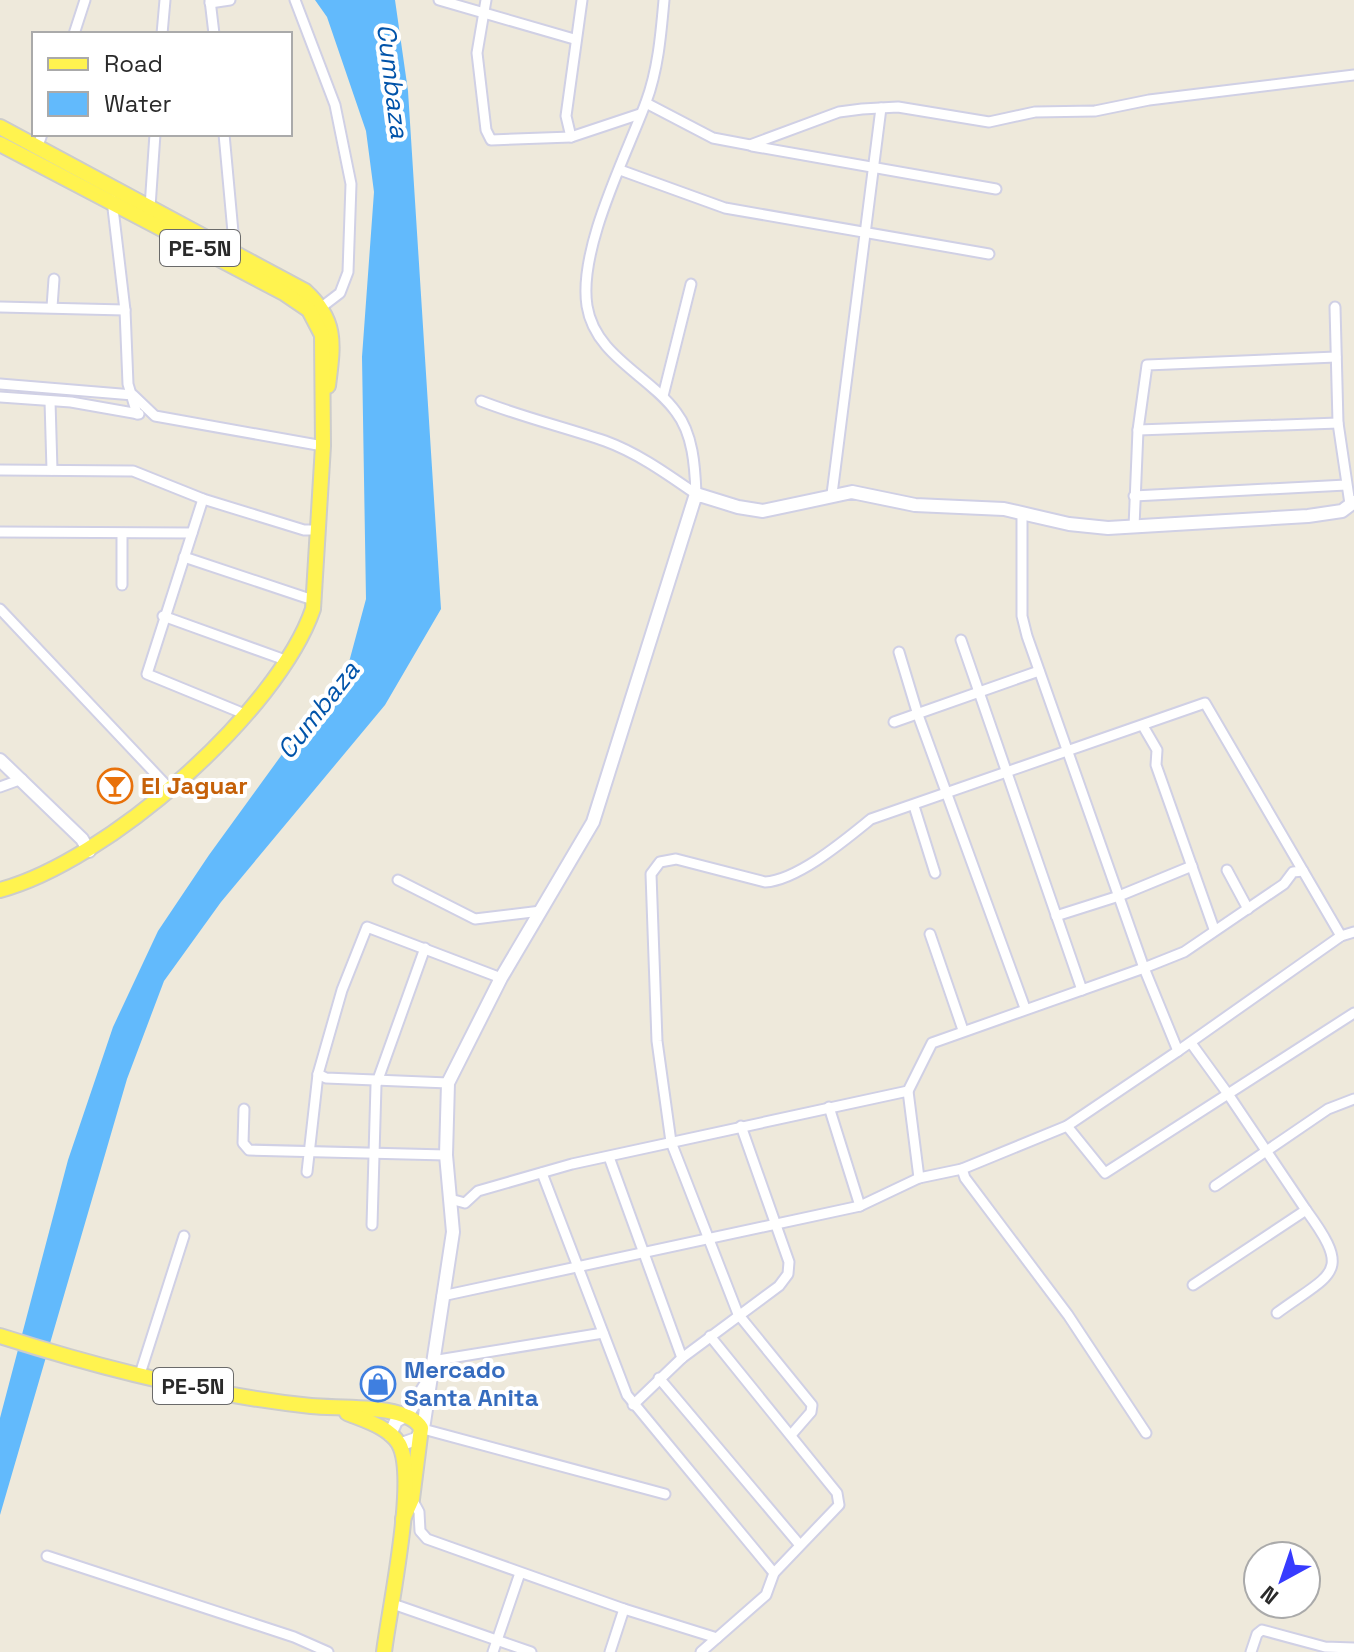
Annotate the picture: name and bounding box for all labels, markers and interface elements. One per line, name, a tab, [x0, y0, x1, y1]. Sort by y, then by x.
water label: Cumbaza	[369, 22, 417, 141]
legend	[32, 32, 292, 136]
text: Road	[104, 48, 163, 79]
text: Water	[104, 88, 172, 119]
road number: PE-5N	[160, 230, 240, 266]
water label: Cumbaza	[269, 653, 367, 766]
bar icon: El Jaguar	[96, 767, 134, 805]
place label: El Jaguar	[141, 770, 248, 801]
place label: Mercado Santa Anita	[404, 1354, 539, 1413]
shop icon: Mercado Santa Anita	[359, 1365, 397, 1403]
road number: PE-5N	[153, 1368, 233, 1404]
north arrow	[1242, 1540, 1322, 1620]
text: N	[1254, 1580, 1284, 1611]

